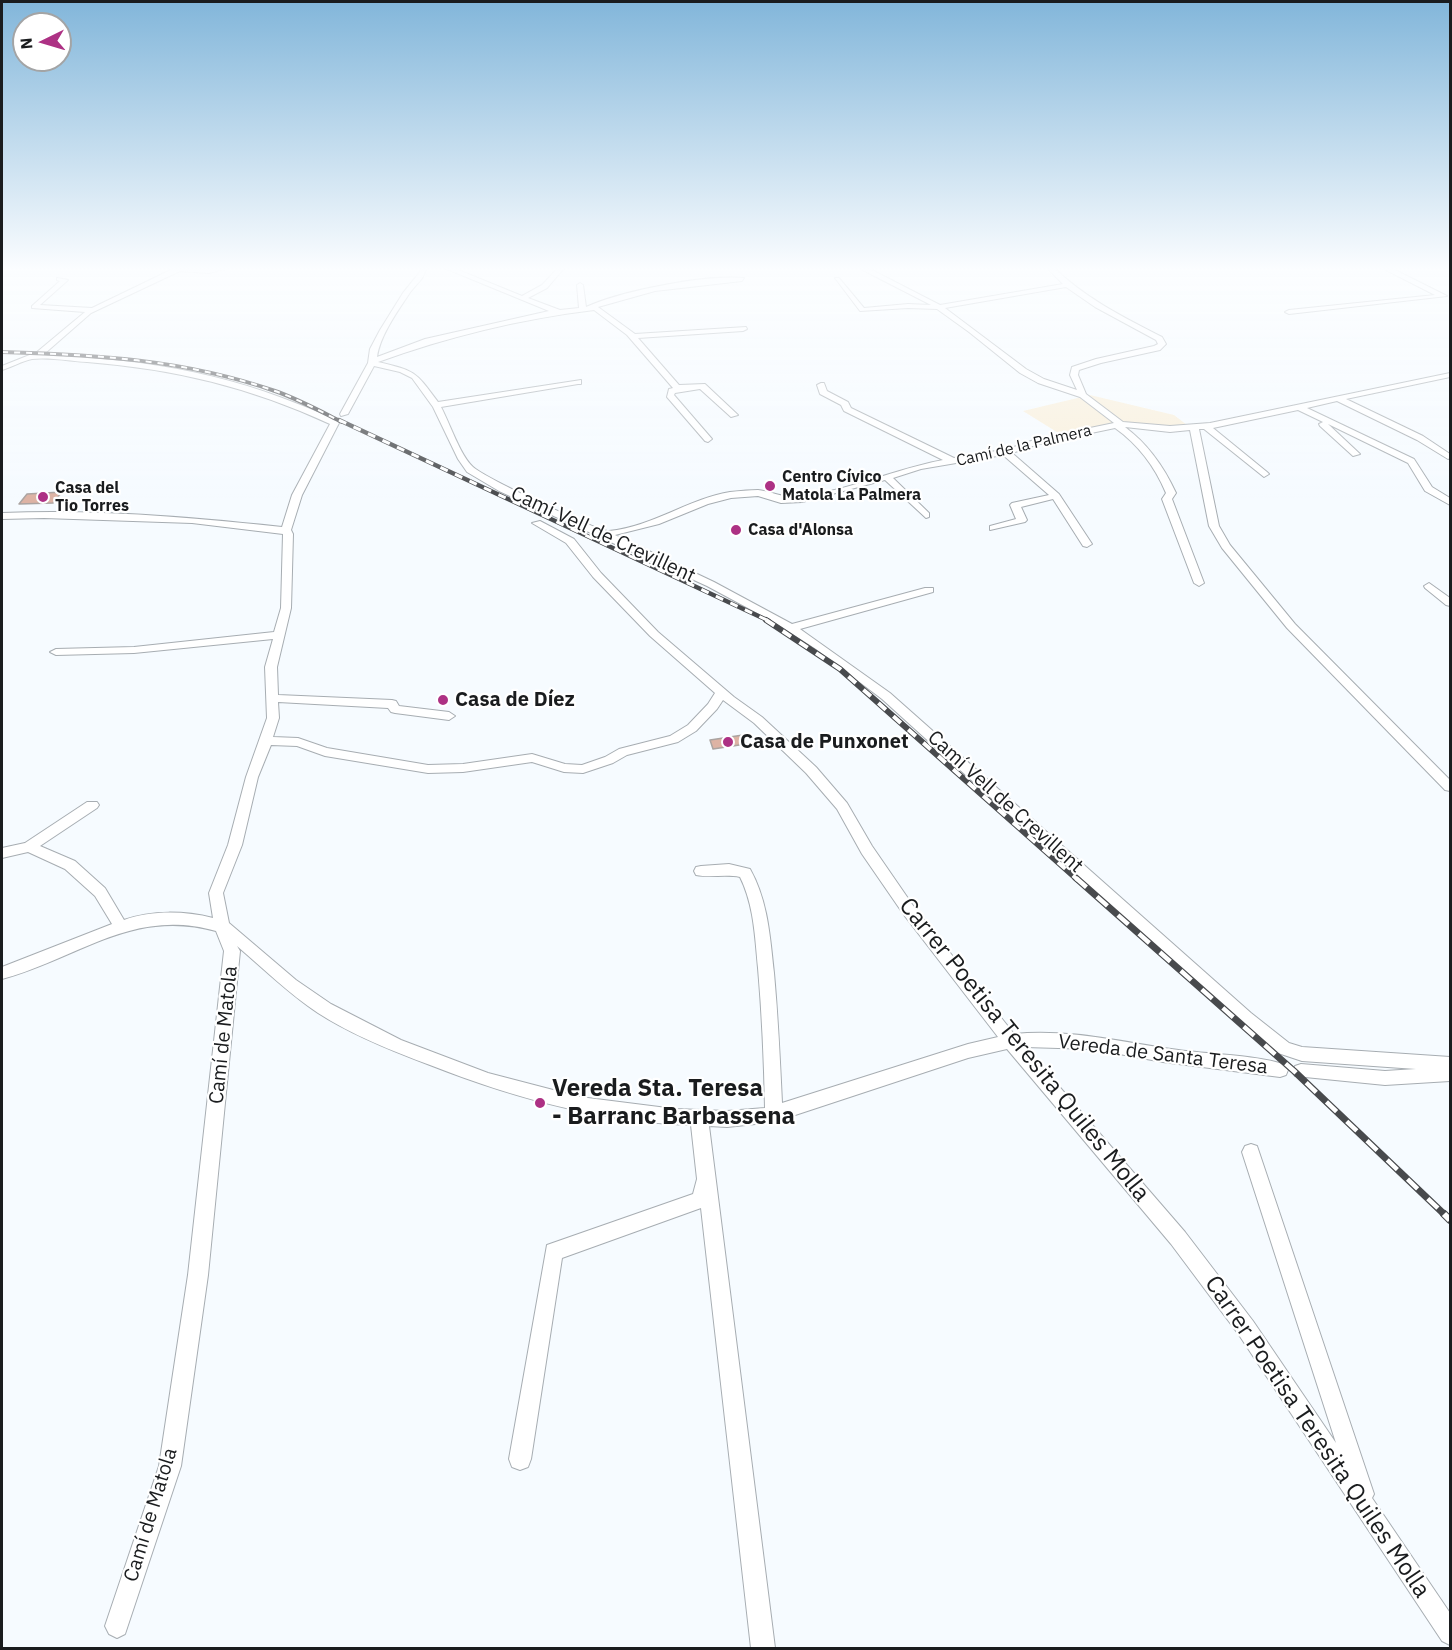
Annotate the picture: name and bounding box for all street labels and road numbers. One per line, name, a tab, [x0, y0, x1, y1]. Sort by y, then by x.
street label: Camí de la Palmera	[954, 421, 1094, 471]
street label: Camí Vell de Crevillent	[507, 482, 699, 588]
street label: Camí Vell de Crevillent	[922, 726, 1088, 878]
street label: Carrer Poetisa Teresita Quiles Molla	[893, 892, 1155, 1208]
street label: Camí de Matola	[205, 965, 243, 1105]
street label: Vereda de Santa Teresa	[1057, 1030, 1269, 1080]
street label: Carrer Poetisa Teresita Quiles Molla	[1198, 1270, 1436, 1604]
street label: Camí de Matola	[119, 1445, 183, 1585]

